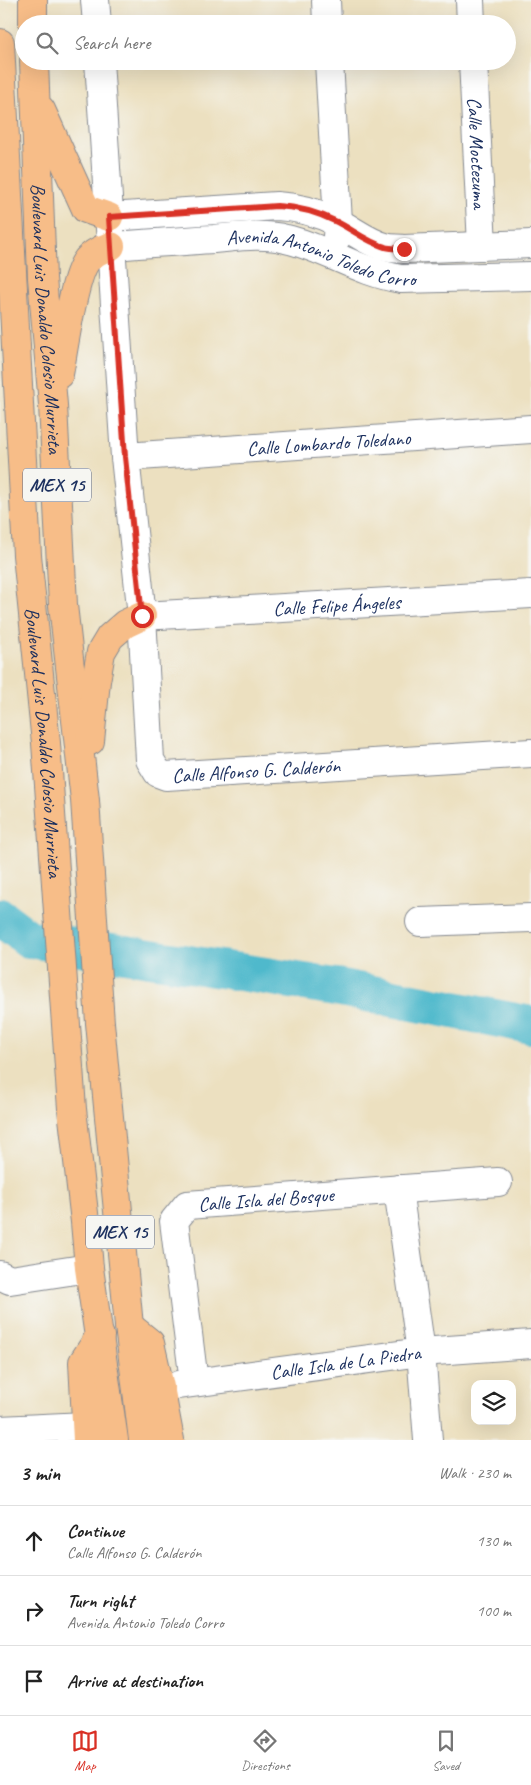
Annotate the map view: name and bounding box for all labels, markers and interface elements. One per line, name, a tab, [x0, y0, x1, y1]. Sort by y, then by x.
search box	[15, 15, 516, 70]
icon: search	[33, 29, 61, 57]
text: Search here	[73, 31, 150, 55]
street label: Calle Moctezuma	[462, 97, 493, 211]
street label: Boulevard Luis Donaldo Colosio Murrieta	[26, 183, 68, 456]
street label: Avenida Antonio Toledo Corro	[225, 223, 418, 292]
route end	[393, 238, 416, 261]
street label: Calle Lombardo Toledano	[246, 425, 412, 461]
road number: MEX 15	[23, 468, 91, 502]
street label: Calle Felipe Ángeles	[272, 589, 403, 621]
route start	[131, 605, 154, 628]
street label: Boulevard Luis Donaldo Colosio Murrieta	[20, 606, 68, 880]
street label: Calle Alfonso G. Calderón	[171, 753, 342, 788]
street label: Calle Isla del Bosque	[197, 1182, 336, 1217]
road number: MEX 15	[86, 1216, 154, 1248]
street label: Calle Isla de La Piedra	[269, 1339, 424, 1385]
map controls	[471, 1380, 516, 1425]
button: layers	[471, 1380, 516, 1425]
text: 3 min	[20, 1460, 60, 1486]
text: Walk · 230 m	[439, 1463, 511, 1483]
text: Continue	[67, 1519, 124, 1543]
icon: ahead	[20, 1527, 48, 1555]
text: 130 m	[477, 1531, 511, 1551]
text: Calle Alfonso G. Calderón	[67, 1543, 201, 1563]
text: Turn right	[67, 1589, 134, 1613]
icon: right	[20, 1597, 48, 1625]
text: 100 m	[477, 1601, 511, 1621]
text: Avenida Antonio Toledo Corro	[67, 1613, 224, 1633]
icon: arrive	[20, 1667, 48, 1695]
text: Arrive at destination	[67, 1669, 203, 1693]
tab: Map	[71, 1727, 99, 1774]
tab: Directions	[241, 1727, 290, 1774]
tab: Saved	[432, 1727, 460, 1774]

